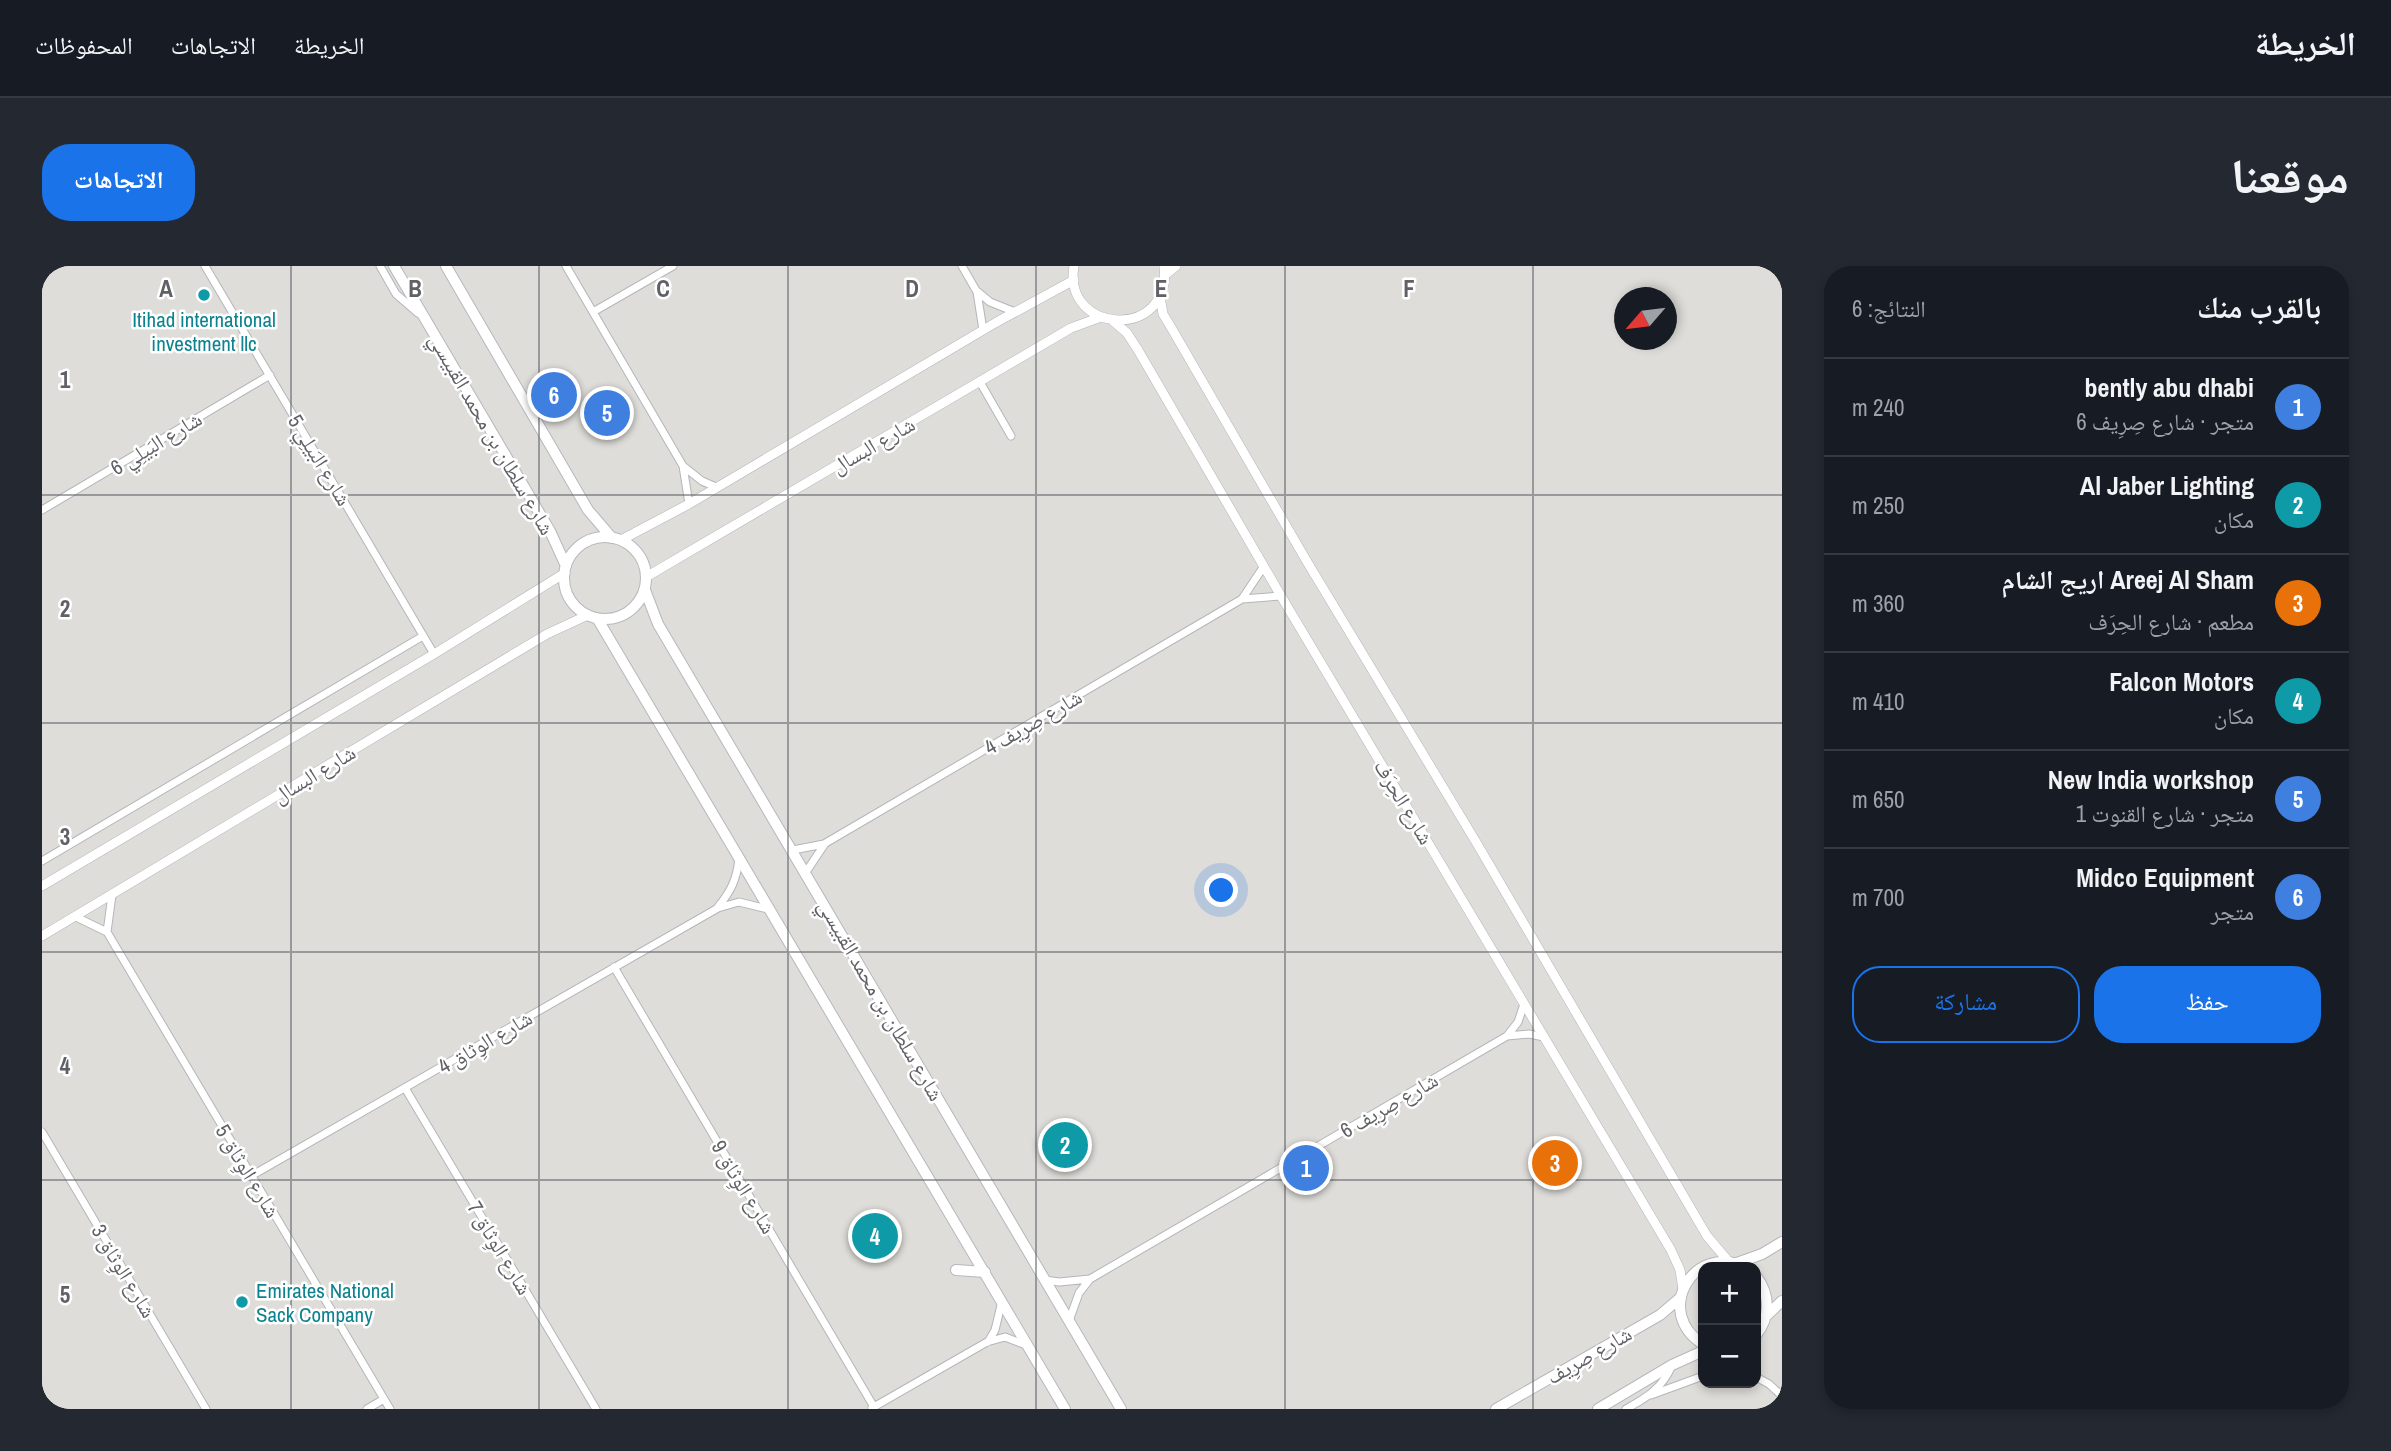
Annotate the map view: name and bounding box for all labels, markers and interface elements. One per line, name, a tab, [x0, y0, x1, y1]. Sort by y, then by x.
text: الخريطة	[2255, 21, 2356, 65]
text: المحفوظات	[35, 29, 133, 61]
text: الاتجاهات	[171, 29, 256, 61]
text: الخريطة	[294, 29, 365, 61]
text: موقعنا	[2231, 142, 2349, 208]
button: الاتجاهات	[42, 144, 195, 221]
text: A	[159, 273, 173, 304]
text: B	[408, 273, 422, 304]
text: C	[656, 273, 670, 304]
text: D	[905, 273, 919, 304]
text: E	[1155, 273, 1167, 304]
text: F	[1403, 273, 1415, 304]
marker: Itihad international investment llc	[196, 287, 212, 303]
north arrow	[1614, 287, 1677, 350]
text: بالقرب منك	[2197, 287, 2321, 327]
text: النتائج: 6	[1852, 293, 1926, 324]
place label: Itihad international investment llc	[132, 305, 276, 358]
street label: شارع سلطان بن محمد القبيسي	[420, 328, 562, 541]
text: 1	[60, 364, 71, 395]
pin: 6	[531, 369, 577, 421]
text: bently abu dhabi	[2085, 370, 2254, 405]
pin: 5	[584, 387, 630, 439]
text: 240 m	[1852, 392, 1904, 423]
text: 1	[2293, 392, 2303, 423]
street label: شارع البَيلِي 6	[105, 404, 208, 484]
text: متجر · شارع صِرِيف 6	[2076, 406, 2254, 437]
street label: شارع البَيلِي 5	[279, 409, 359, 512]
street label: شارع البسال	[826, 409, 920, 481]
text: Al Jaber Lighting	[2080, 468, 2254, 503]
text: 250 m	[1852, 490, 1904, 521]
text: 2	[2293, 490, 2303, 521]
text: مكان	[2214, 504, 2254, 535]
text: Areej Al Sham اريج الشام	[2002, 562, 2254, 597]
text: 360 m	[1852, 588, 1904, 619]
text: 3	[2293, 588, 2303, 619]
text: 2	[60, 593, 70, 624]
text: مطعم · شارع الحِرَف	[2088, 606, 2254, 637]
text: Falcon Motors	[2109, 664, 2254, 699]
street label: شارع صِرِيف 4	[979, 682, 1088, 763]
text: 410 m	[1852, 686, 1904, 717]
text: 4	[2293, 686, 2303, 717]
text: مكان	[2214, 700, 2254, 731]
street label: شارع البسال	[267, 738, 361, 810]
street label: شارع الحِرَف	[1367, 754, 1441, 850]
text: New India workshop	[2048, 762, 2254, 797]
text: 650 m	[1852, 784, 1904, 815]
text: 5	[2293, 784, 2303, 815]
text: متجر · شارع القنوت 1	[2076, 798, 2254, 829]
text: 3	[60, 821, 70, 852]
text: Midco Equipment	[2076, 860, 2254, 895]
your location	[1204, 873, 1238, 907]
text: 700 m	[1852, 882, 1904, 913]
text: 6	[2293, 882, 2303, 913]
street label: شارع سلطان بن محمد القبيسي	[809, 894, 951, 1107]
text: متجر	[2211, 896, 2254, 927]
button: مشاركة	[1852, 966, 2080, 1043]
button: حفظ	[2094, 966, 2321, 1043]
street label: شارع الوِثاق 4	[433, 1003, 538, 1082]
text: 4	[60, 1050, 71, 1081]
street label: شارع صِرِيف 6	[1335, 1065, 1444, 1146]
street label: شارع الوِثاق 5	[207, 1119, 287, 1224]
pin: 2	[1042, 1119, 1088, 1171]
street label: شارع الوِثاق 9	[703, 1135, 783, 1240]
pin: 3	[1532, 1137, 1578, 1189]
pin: 1	[1283, 1142, 1329, 1194]
street label: شارع الوِثاق 7	[459, 1196, 539, 1301]
pin: 4	[852, 1210, 898, 1262]
street label: شارع الوِثاق 3	[83, 1219, 163, 1324]
map controls	[1698, 1262, 1761, 1388]
button: +	[1698, 1262, 1761, 1325]
place label: Emirates National Sack Company	[256, 1276, 394, 1329]
text: 5	[60, 1279, 70, 1310]
marker: Emirates National Sack Company	[234, 1294, 250, 1310]
street label: شارع صِرِيف	[1541, 1319, 1638, 1392]
button: −	[1698, 1325, 1761, 1388]

